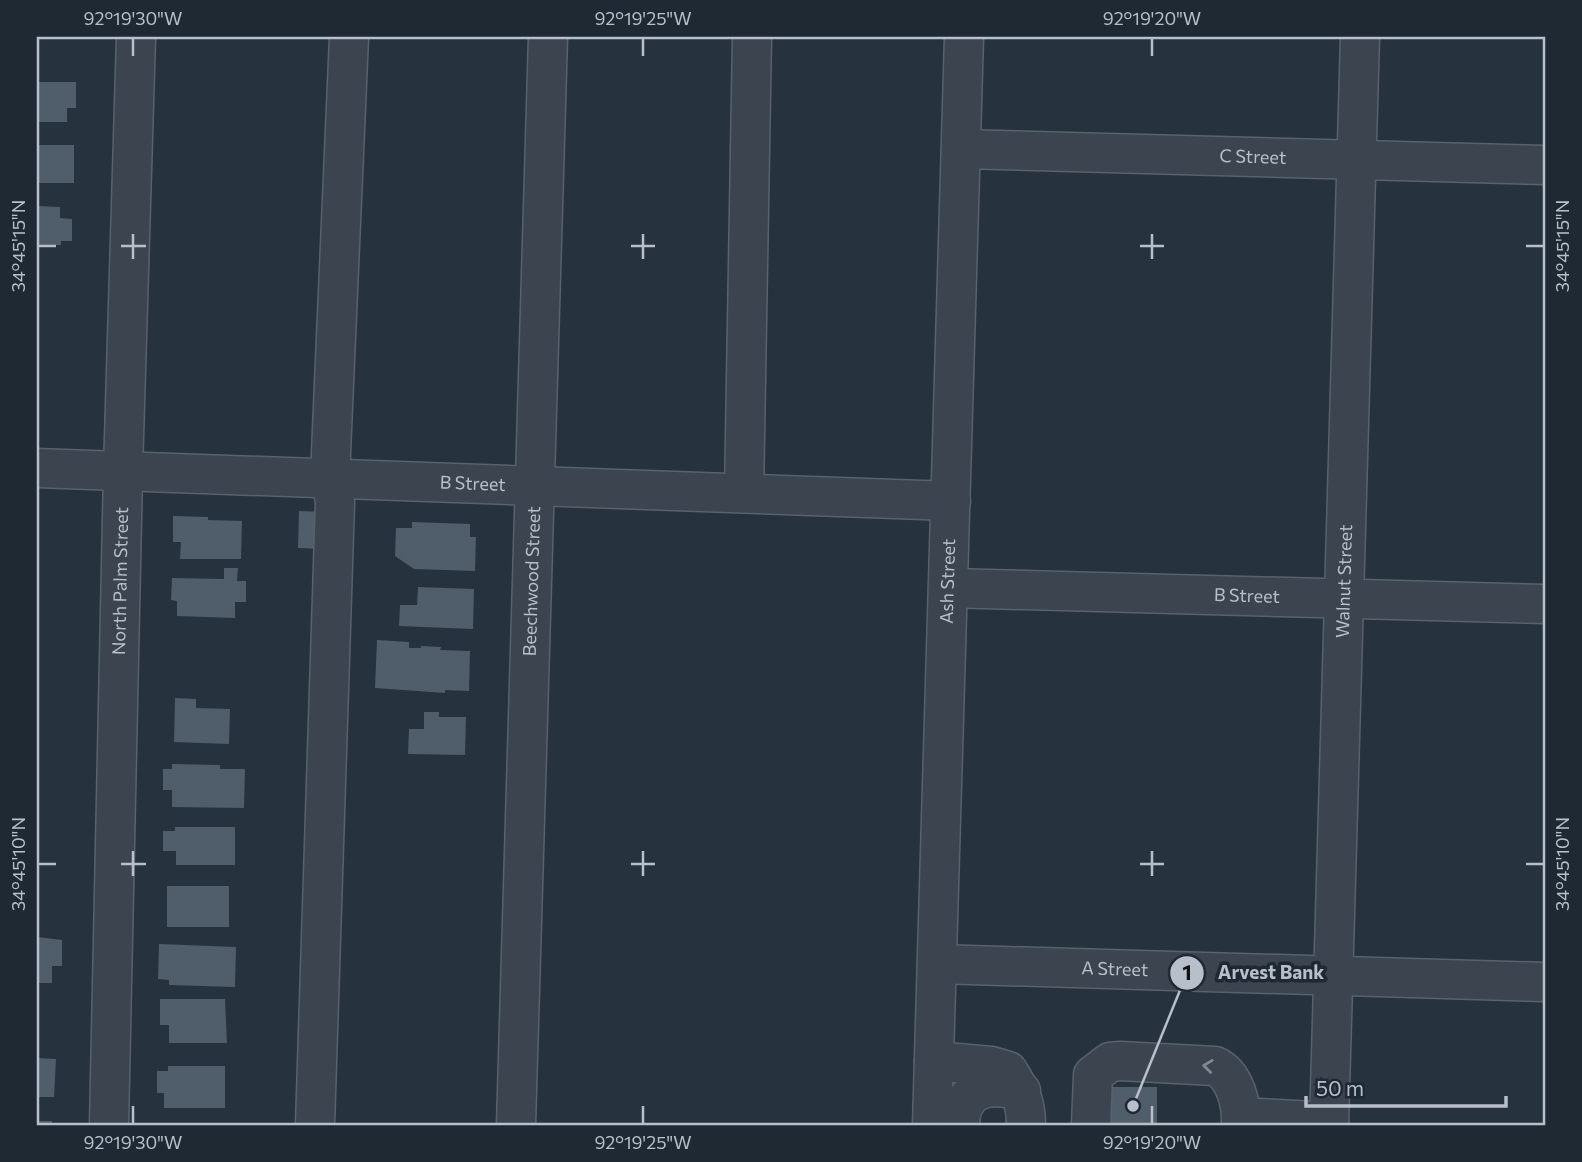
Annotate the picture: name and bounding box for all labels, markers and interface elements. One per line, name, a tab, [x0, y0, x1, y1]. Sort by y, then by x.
text: 92°19'30"W	[84, 7, 182, 29]
text: 92°19'25"W	[594, 7, 692, 29]
text: 92°19'20"W	[1103, 7, 1201, 29]
street label: C Street	[1219, 144, 1287, 168]
text: 34°45'15"N	[7, 200, 29, 292]
text: 34°45'15"N	[1551, 200, 1573, 292]
street label: B Street	[439, 471, 506, 495]
street label: Beechwood Street	[518, 506, 544, 657]
street label: North Palm Street	[107, 507, 132, 655]
street label: Walnut Street	[1331, 524, 1356, 638]
street label: Ash Street	[935, 538, 959, 624]
street label: B Street	[1214, 583, 1280, 607]
text: 34°45'10"N	[7, 817, 29, 911]
text: 34°45'10"N	[1551, 817, 1573, 911]
callout: Arvest Bank	[1169, 953, 1338, 993]
street label: A Street	[1081, 956, 1149, 980]
text: 1	[1182, 959, 1192, 984]
text: Arvest Bank	[1218, 960, 1324, 983]
one-way arrow	[1202, 1059, 1213, 1074]
scale bar	[1306, 1064, 1505, 1108]
text: 50 m	[1316, 1075, 1364, 1100]
text: 92°19'30"W	[84, 1131, 182, 1153]
text: 92°19'25"W	[594, 1131, 692, 1153]
text: 92°19'20"W	[1103, 1131, 1201, 1153]

